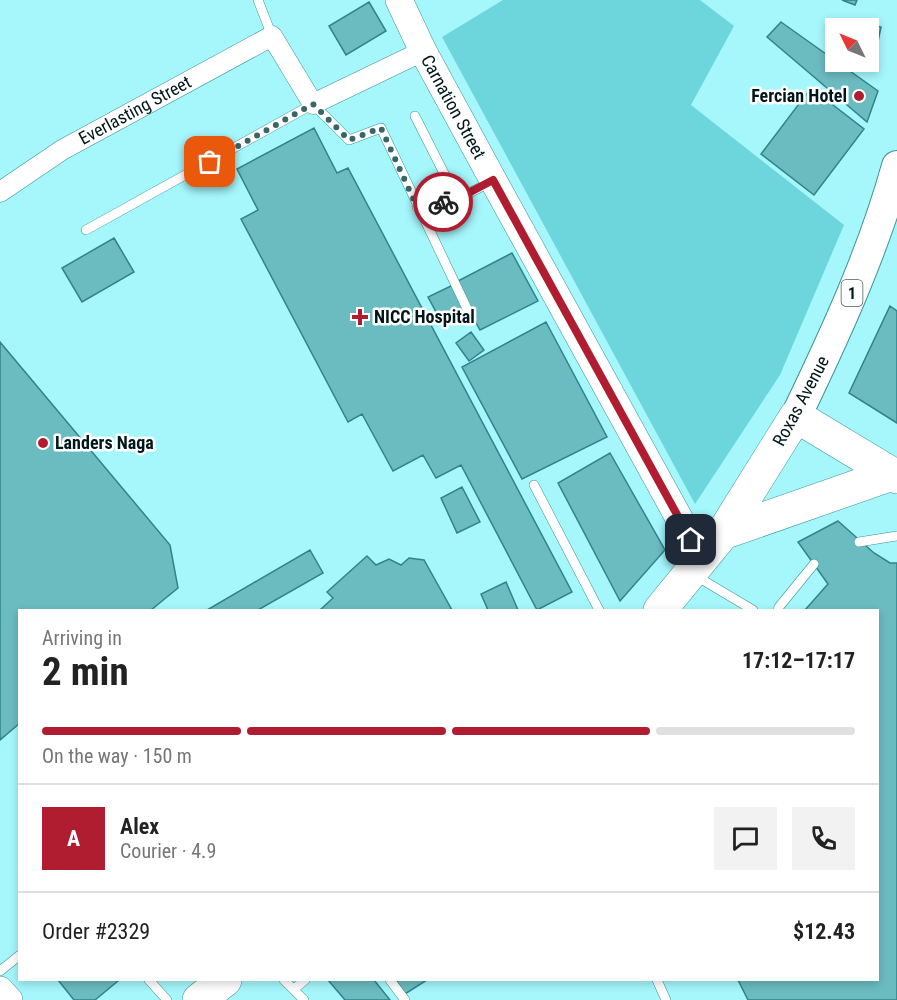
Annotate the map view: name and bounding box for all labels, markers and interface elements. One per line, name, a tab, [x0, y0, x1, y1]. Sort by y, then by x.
north arrow	[825, 18, 879, 72]
map controls	[825, 18, 879, 72]
street label: Carnation Street	[417, 51, 491, 162]
street label: Everlasting Street	[75, 71, 195, 149]
place label: Fercian Hotel	[751, 85, 847, 106]
marker: Fercian Hotel	[852, 89, 866, 103]
pin	[184, 136, 235, 187]
icon: bag	[193, 145, 226, 178]
courier	[413, 172, 473, 232]
icon: bike	[427, 186, 460, 219]
road number: 1	[842, 280, 862, 306]
place label: NICC Hospital	[374, 306, 475, 327]
marker: NICC Hospital	[351, 308, 369, 326]
street label: Roxas Avenue	[768, 352, 833, 449]
place label: Landers Naga	[55, 432, 154, 453]
marker: Landers Naga	[36, 436, 50, 450]
pin	[665, 514, 716, 565]
icon: home	[674, 523, 707, 556]
text: Arriving in	[42, 626, 122, 650]
text: 17:12–17:17	[742, 648, 855, 673]
text: 2 min	[42, 649, 129, 695]
text: On the way · 150 m	[42, 744, 192, 768]
button: chat	[714, 807, 777, 870]
button: phone	[792, 807, 855, 870]
text: Alex	[120, 814, 159, 839]
text: A	[67, 826, 80, 851]
text: Courier · 4.9	[120, 839, 216, 863]
text: Order #2329	[42, 919, 150, 944]
text: $12.43	[793, 919, 855, 944]

